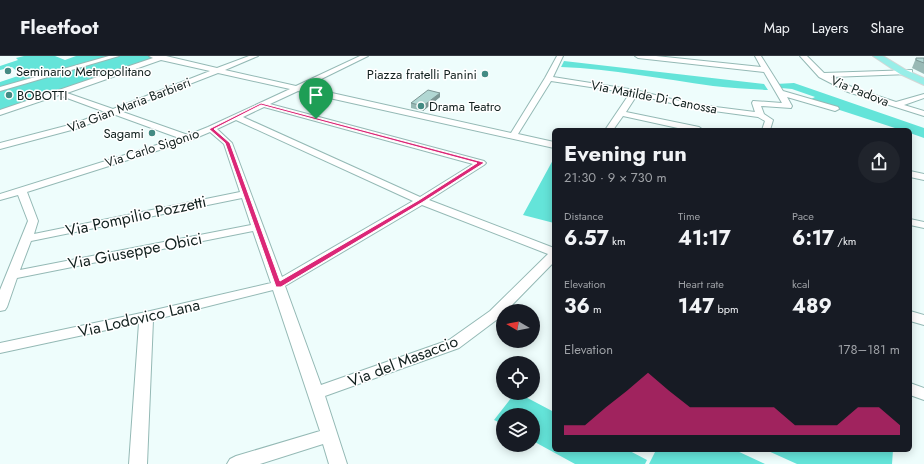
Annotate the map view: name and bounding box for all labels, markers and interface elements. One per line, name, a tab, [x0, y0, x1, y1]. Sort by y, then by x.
text: Fleetfoot	[20, 14, 98, 41]
text: Map	[764, 18, 790, 38]
text: Layers	[812, 18, 848, 38]
text: Share	[870, 18, 904, 38]
place label: Seminario Metropolitano	[16, 62, 151, 81]
place label: Piazza fratelli Panini	[367, 65, 477, 84]
marker: Seminario Metropolitano	[3, 66, 13, 76]
marker: Piazza fratelli Panini	[480, 69, 490, 79]
street label: Via Padova	[828, 71, 892, 111]
street label: Via Gian Maria Barbieri	[65, 73, 193, 137]
street label: Via Matilde Di Canossa	[589, 75, 719, 119]
pin	[299, 78, 333, 119]
icon: arrive	[305, 84, 327, 106]
place label: BOBOTTI	[17, 86, 67, 105]
marker: BOBOTTI	[4, 90, 14, 100]
place label: Drama Teatro	[429, 97, 501, 116]
marker: Drama Teatro	[416, 101, 426, 111]
street label: Via Carlo Sigonio	[102, 124, 202, 172]
place label: Sagami	[103, 124, 144, 143]
marker: Sagami	[147, 128, 157, 138]
text: Evening run	[564, 137, 687, 169]
button: share	[858, 141, 900, 183]
text: 21:30 · 9 × 730 m	[564, 168, 667, 187]
street label: Via Pompilio Pozzetti	[64, 190, 208, 242]
text: Distance	[564, 208, 603, 224]
text: Time	[678, 208, 700, 224]
text: Pace	[792, 208, 814, 224]
text: 6.57	[564, 224, 609, 253]
text: 41:17	[678, 224, 731, 253]
text: 6:17	[792, 224, 834, 253]
street label: Via Giuseppe Obici	[66, 227, 204, 275]
text: km	[609, 233, 626, 249]
text: /km	[834, 233, 856, 249]
text: Elevation	[564, 276, 606, 292]
text: Heart rate	[678, 276, 724, 292]
text: kcal	[792, 276, 810, 292]
text: 36	[564, 292, 590, 321]
text: 147	[678, 292, 714, 321]
text: 489	[792, 292, 832, 321]
street label: Via Lodovico Lana	[76, 293, 202, 343]
text: m	[590, 301, 602, 317]
text: bpm	[714, 301, 739, 317]
north arrow	[496, 304, 540, 348]
map controls	[496, 304, 540, 452]
street label: Via del Masaccio	[345, 329, 462, 393]
text: Elevation	[564, 340, 613, 359]
text: 178–181 m	[838, 340, 900, 359]
button: locate	[496, 356, 540, 400]
button: layers	[496, 408, 540, 452]

